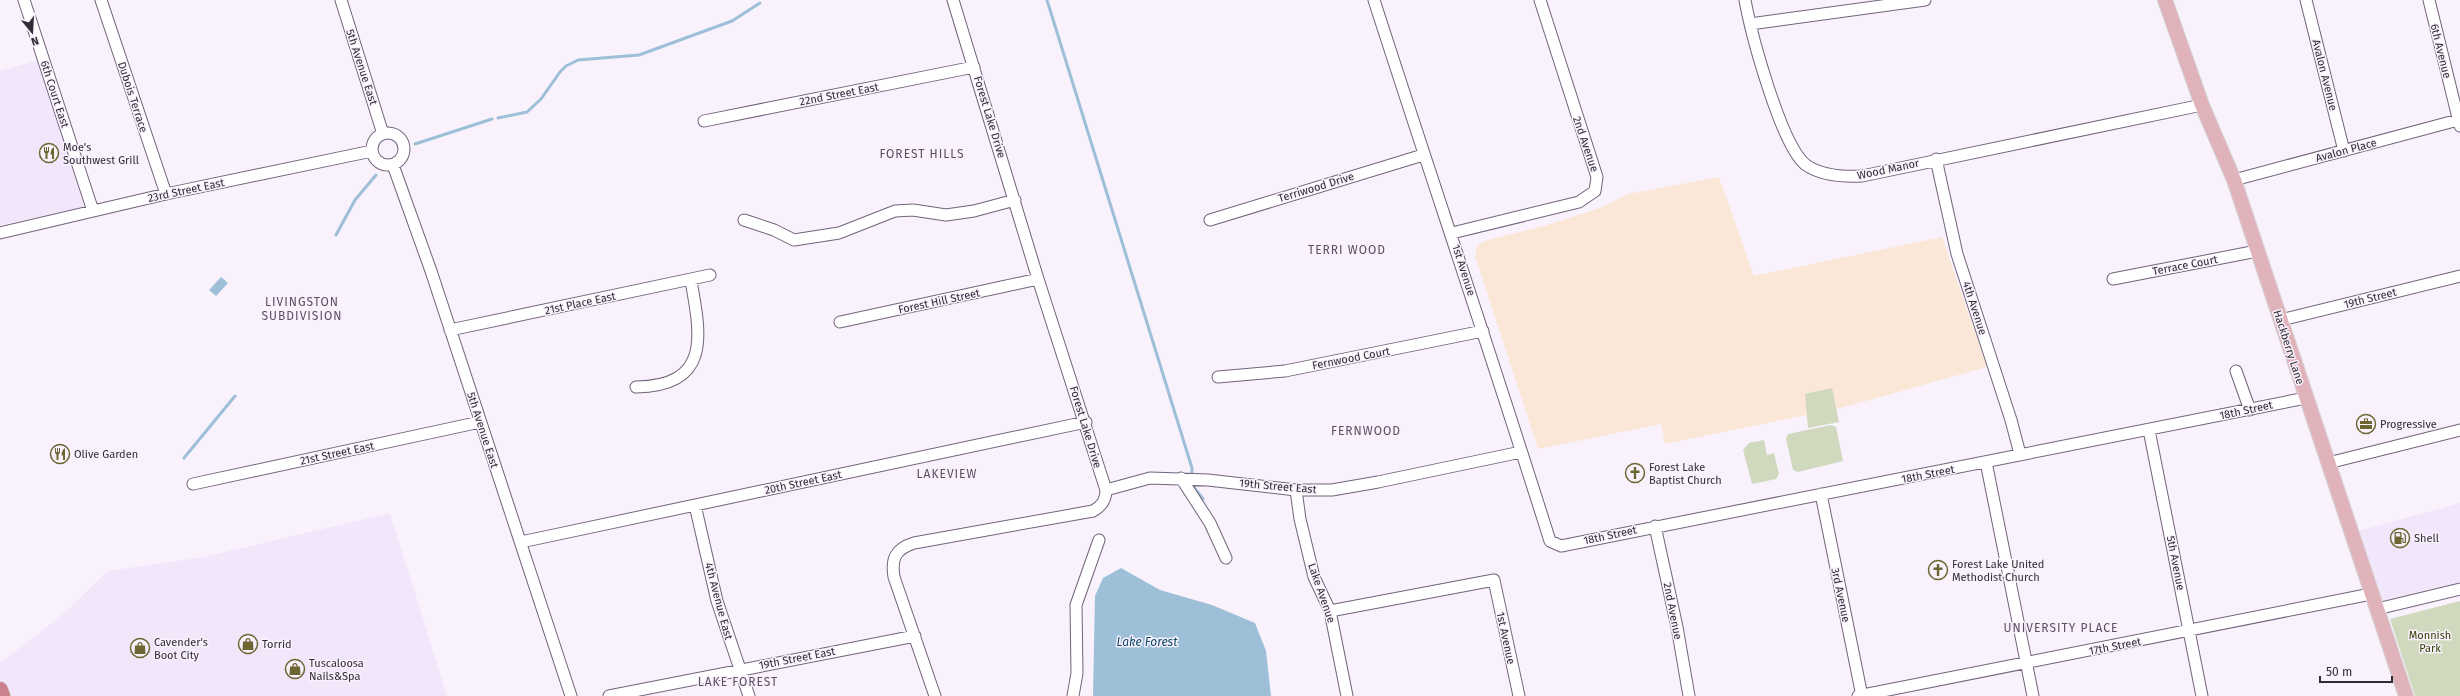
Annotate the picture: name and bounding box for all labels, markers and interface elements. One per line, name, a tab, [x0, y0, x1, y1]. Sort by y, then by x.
north arrow	[12, 12, 52, 52]
street label: 6th Avenue	[2427, 23, 2454, 80]
street label: 5th Avenue East	[343, 28, 380, 107]
text: N	[29, 34, 40, 48]
street label: Avalon Avenue	[2309, 38, 2340, 112]
street label: 6th Court East	[38, 59, 72, 129]
street label: Dubois Terrace	[115, 60, 150, 134]
street label: Forest Lake Drive	[971, 75, 1008, 160]
street label: 22nd Street East	[798, 80, 880, 109]
street label: 2nd Avenue	[1570, 115, 1601, 174]
street label: Avalon Place	[2314, 136, 2378, 165]
place label: Moe's Southwest Grill	[63, 141, 139, 167]
restaurant icon: Moe's Southwest Grill	[38, 142, 60, 164]
district label: FOREST HILLS	[879, 147, 965, 161]
street label: Wood Manor	[1856, 156, 1921, 182]
street label: Terriwood Drive	[1277, 170, 1356, 205]
street label: 23rd Street East	[147, 176, 226, 205]
district label: TERRI WOOD	[1308, 243, 1386, 257]
street label: 1st Avenue	[1449, 243, 1478, 298]
street label: Terrace Court	[2151, 253, 2219, 278]
street label: 4th Avenue	[1960, 280, 1989, 337]
street label: Forest Hill Street	[897, 286, 981, 316]
street label: 19th Street	[2342, 286, 2398, 311]
street label: 21st Place East	[544, 290, 617, 317]
district label: LIVINGSTON SUBDIVISION	[262, 295, 342, 323]
street label: Hackberry Lane	[2270, 308, 2307, 386]
street label: Fernwood Court	[1311, 345, 1391, 372]
street label: Forest Lake Drive	[1067, 385, 1104, 470]
street label: 5th Avenue East	[464, 391, 501, 470]
street label: 18th Street	[2218, 399, 2274, 422]
office icon: Progressive	[2355, 413, 2377, 435]
place label: Progressive	[2380, 418, 2437, 431]
district label: FERNWOOD	[1331, 424, 1401, 438]
street label: 21st Street East	[299, 439, 375, 468]
restaurant icon: Olive Garden	[49, 443, 71, 465]
place label: Olive Garden	[74, 448, 138, 461]
place label: Forest Lake Baptist Church	[1649, 461, 1722, 487]
church icon: Forest Lake Baptist Church	[1624, 462, 1646, 484]
street label: 18th Street	[1900, 463, 1956, 486]
district label: LAKEVIEW	[917, 467, 977, 481]
street label: 20th Street East	[763, 468, 843, 497]
street label: 19th Street East	[1239, 477, 1317, 496]
street label: 18th Street	[1582, 524, 1638, 547]
fuel station icon: Shell	[2389, 527, 2411, 549]
place label: Shell	[2414, 532, 2439, 545]
street label: 5th Avenue	[2164, 535, 2187, 591]
place label: Forest Lake United Methodist Church	[1952, 558, 2044, 584]
church icon: Forest Lake United Methodist Church	[1927, 559, 1949, 581]
street label: 4th Avenue East	[702, 561, 735, 641]
street label: Lake Avenue	[1305, 562, 1338, 625]
street label: 3rd Avenue	[1828, 567, 1853, 624]
street label: 2nd Avenue	[1661, 581, 1684, 641]
street label: 1st Avenue	[1494, 611, 1517, 666]
district label: UNIVERSITY PLACE	[2004, 621, 2118, 635]
park label: Monnish Park	[2409, 629, 2451, 655]
shop icon: Torrid	[237, 633, 259, 655]
water label: Lake Forest	[1117, 635, 1178, 649]
street label: 17th Street	[2088, 635, 2142, 658]
place label: Cavender's Boot City	[154, 636, 208, 662]
shop icon: Cavender's Boot City	[129, 637, 151, 659]
place label: Torrid	[262, 638, 292, 651]
street label: 19th Street East	[758, 645, 836, 672]
place label: Tuscaloosa Nails&Spa	[309, 657, 364, 683]
shop icon: Tuscaloosa Nails&Spa	[284, 658, 306, 680]
scale bar	[2320, 658, 2392, 684]
text: 50 m	[2326, 665, 2352, 679]
district label: LAKE FOREST	[698, 675, 778, 689]

